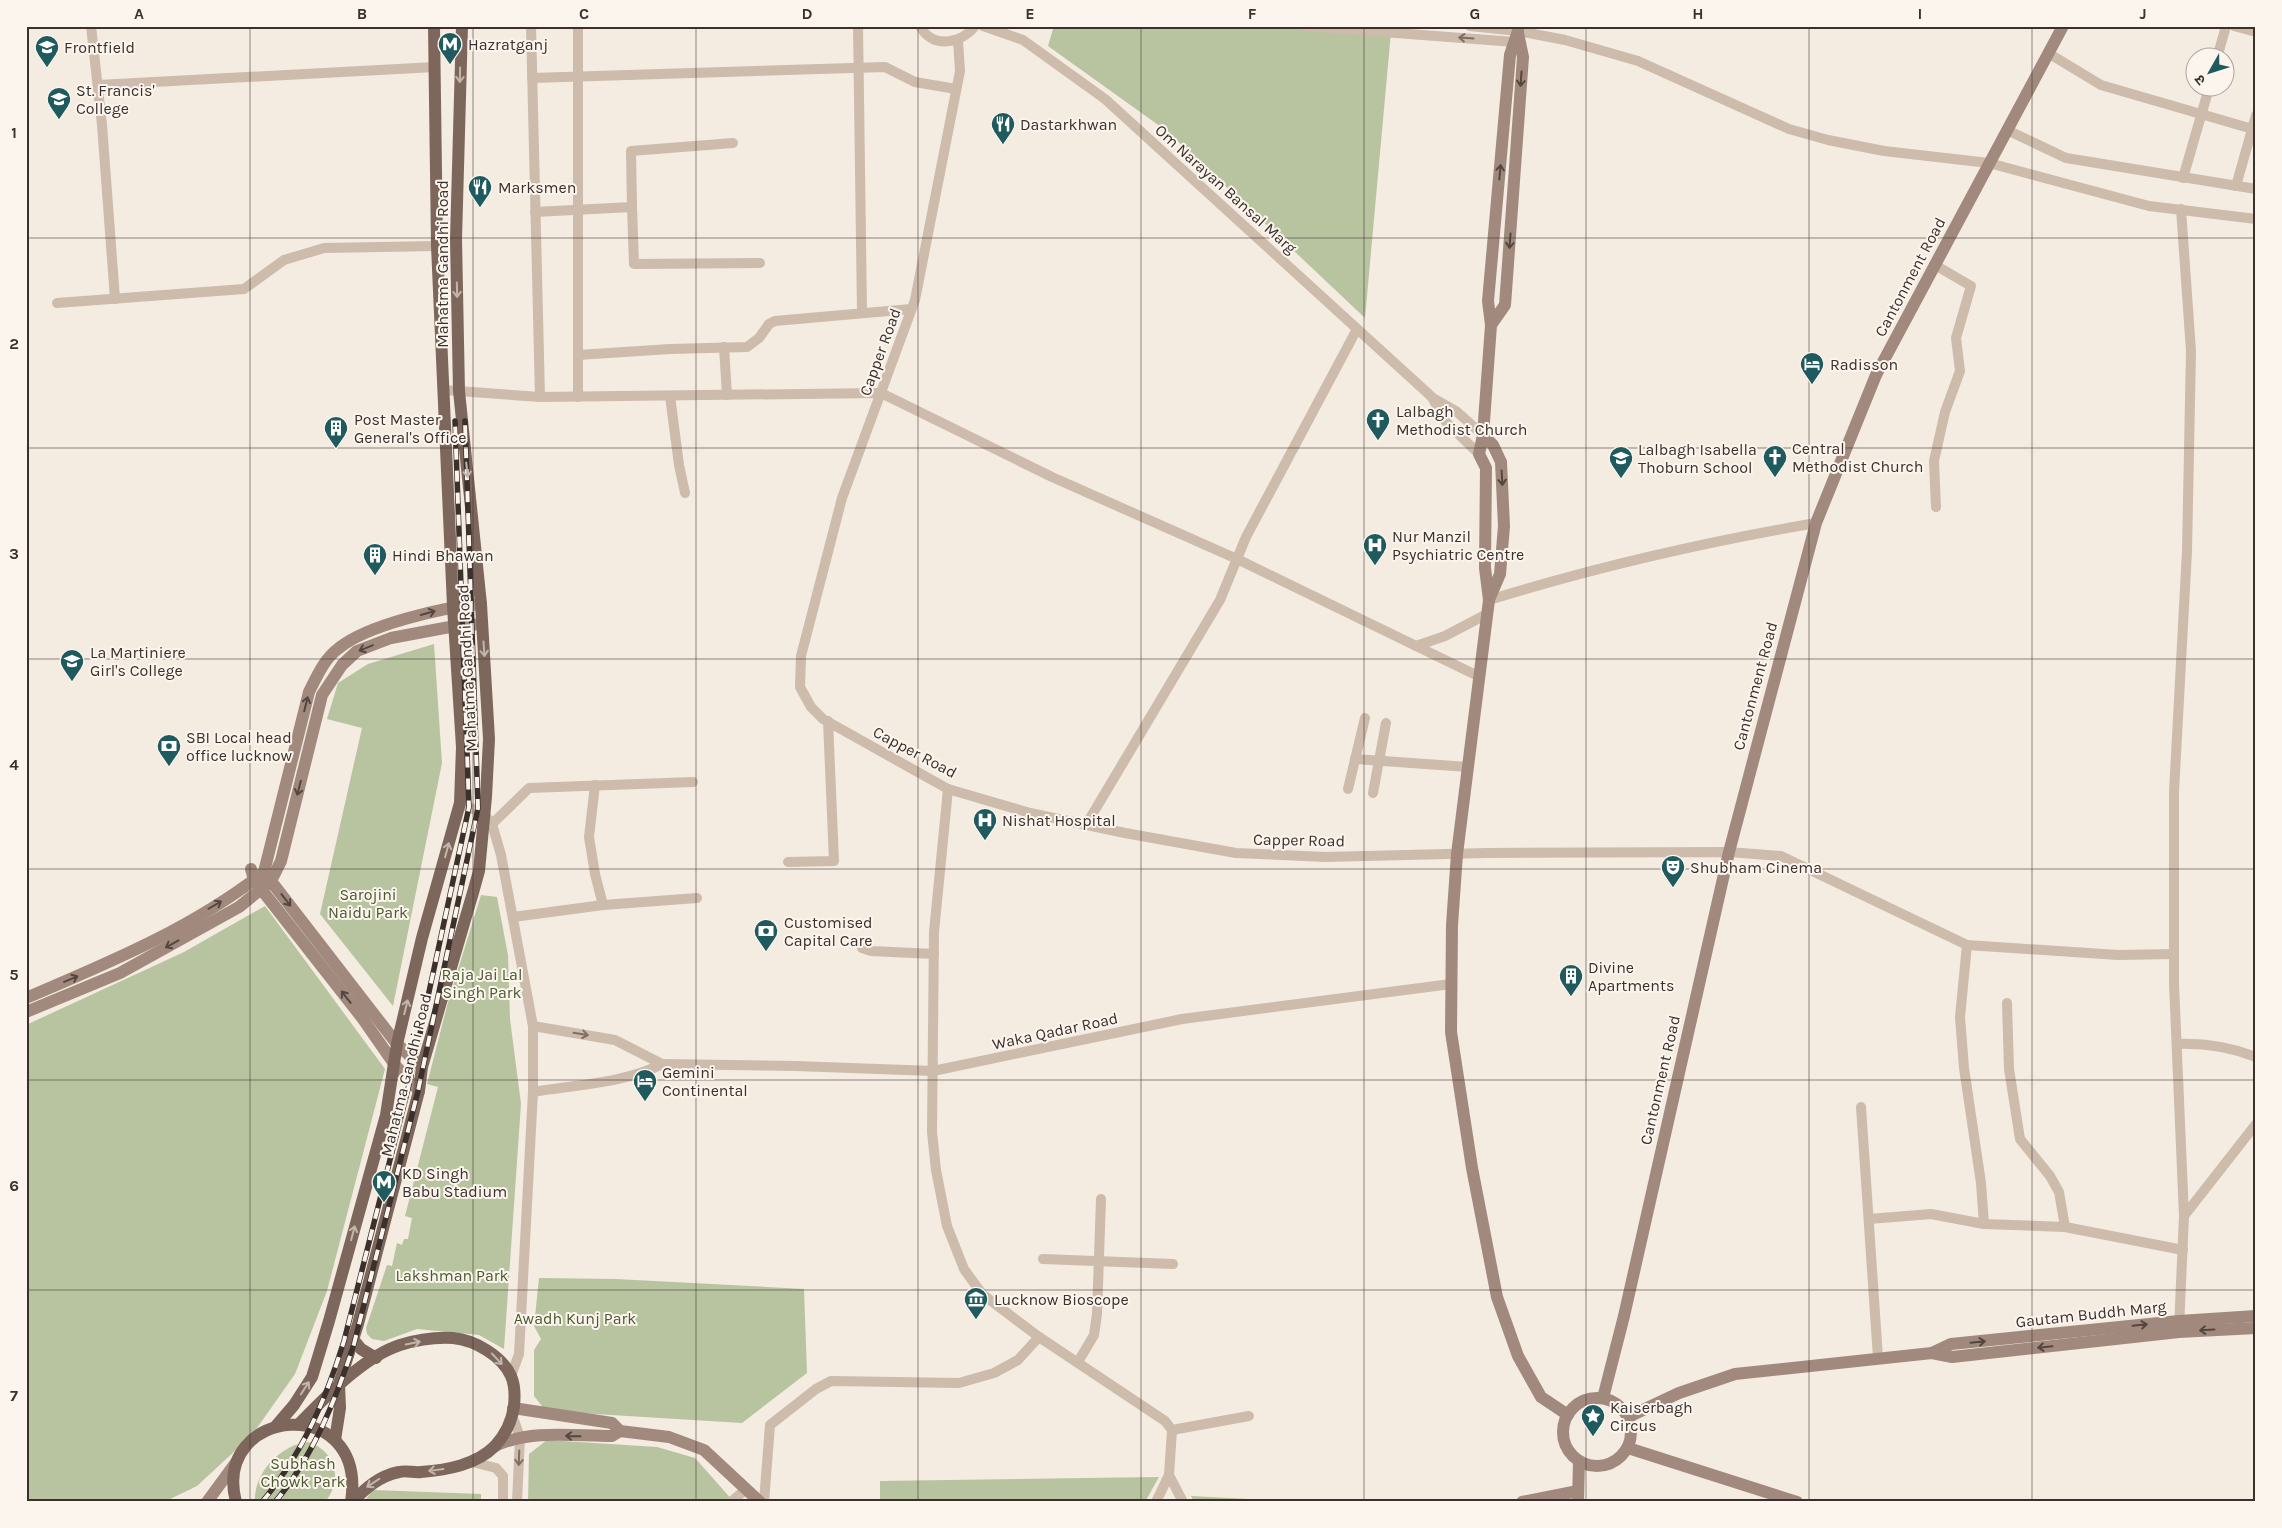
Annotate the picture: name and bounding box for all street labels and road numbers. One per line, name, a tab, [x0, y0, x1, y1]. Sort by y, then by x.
street label: Om Narayan Bansal Marg	[1151, 120, 1301, 258]
street label: Mahatma Gandhi Road	[433, 180, 452, 348]
street label: Cantonment Road	[1871, 214, 1949, 340]
street label: Capper Road	[855, 306, 905, 398]
street label: Mahatma Gandhi Road	[453, 584, 481, 752]
street label: Cantonment Road	[1729, 620, 1781, 752]
street label: Capper Road	[870, 722, 960, 782]
street label: Capper Road	[1253, 830, 1345, 850]
street label: Mahatma Gandhi Road	[376, 991, 436, 1159]
street label: Waka Qadar Road	[990, 1008, 1120, 1054]
street label: Cantonment Road	[1636, 1013, 1684, 1147]
street label: Gautam Buddh Marg	[2015, 1297, 2167, 1331]

